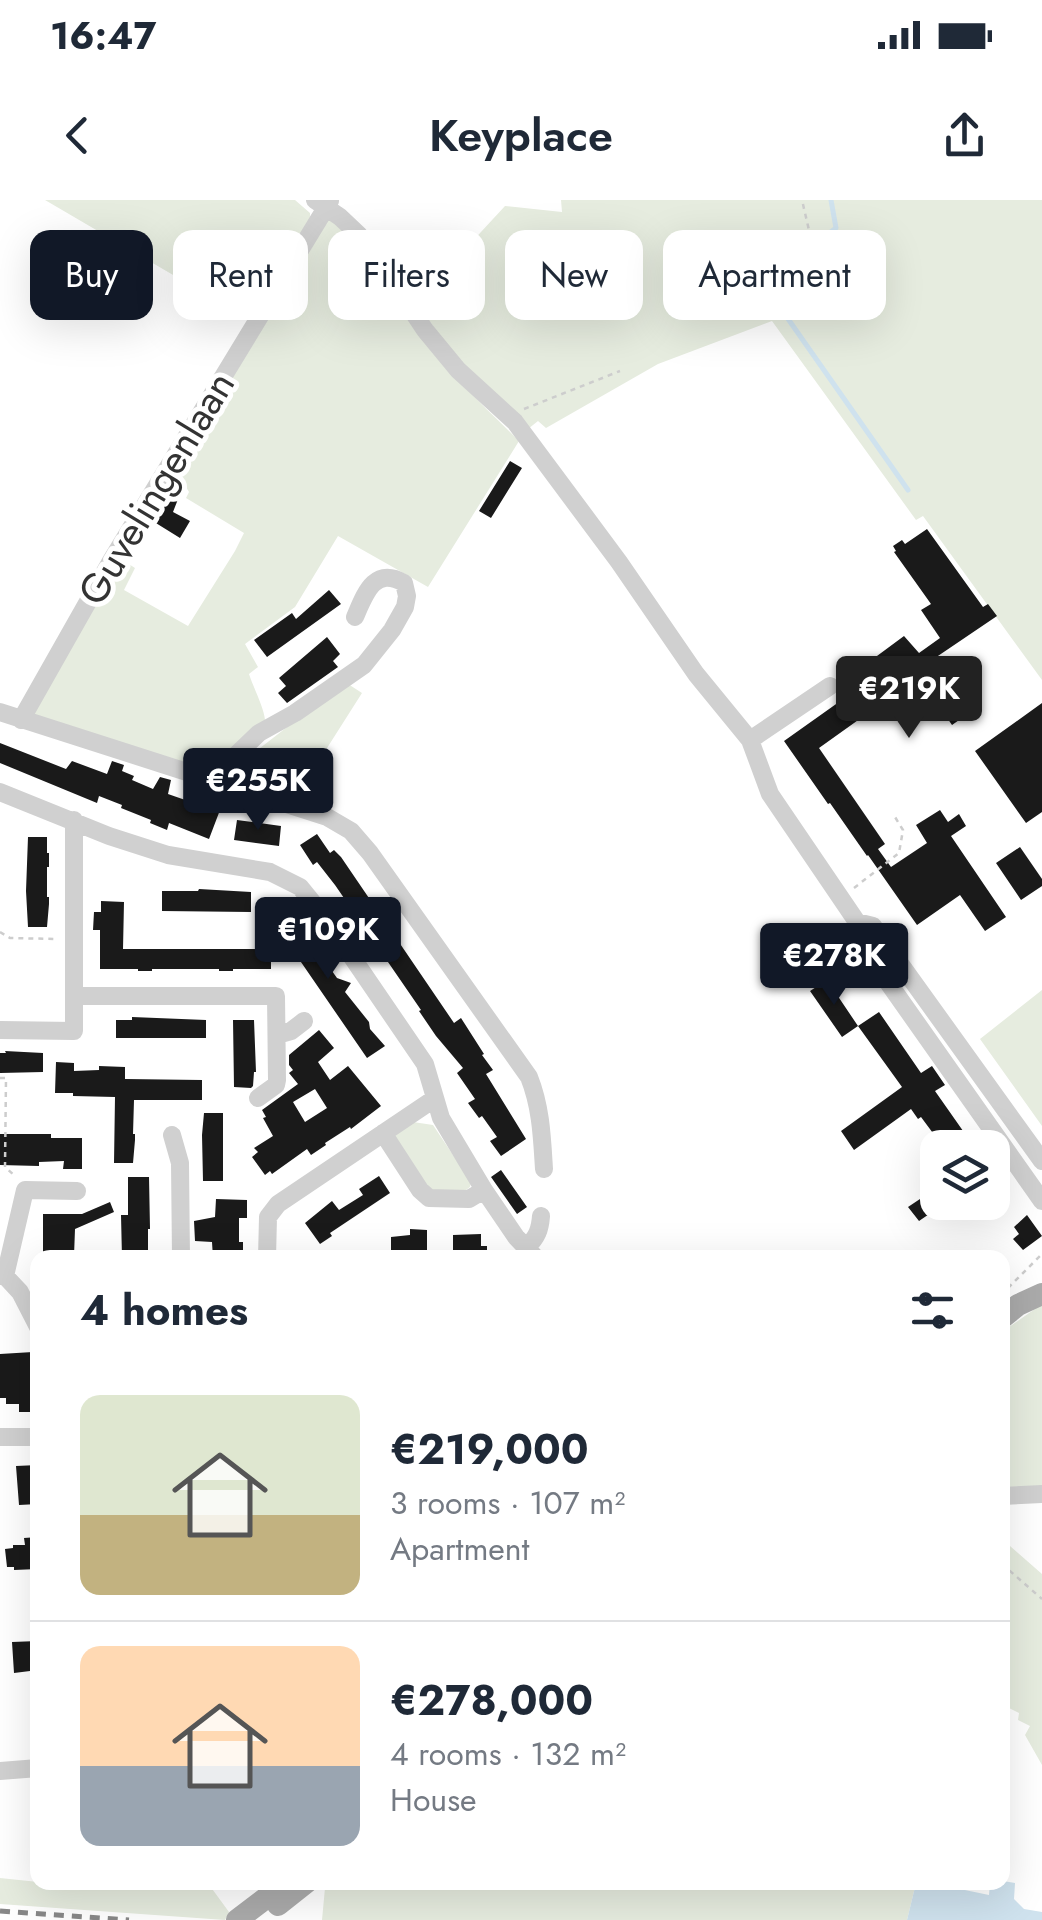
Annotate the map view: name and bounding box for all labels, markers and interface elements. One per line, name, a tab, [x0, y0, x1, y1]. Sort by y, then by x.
text: 16:47	[50, 8, 156, 63]
text: Keyplace	[429, 103, 613, 168]
icon: back	[50, 108, 105, 163]
icon: share	[937, 108, 992, 163]
chip: Buy	[30, 230, 153, 320]
chip: Rent	[173, 230, 308, 320]
chip: Filters	[328, 230, 485, 320]
chip: New	[505, 230, 643, 320]
chip: Apartment	[663, 230, 886, 320]
street label: Guvelingenlaan	[63, 360, 249, 616]
pin: €219K	[839, 656, 979, 741]
text: €219K	[858, 665, 960, 711]
pin: €255K	[188, 748, 328, 833]
text: €255K	[205, 757, 311, 803]
pin: €109K	[258, 897, 398, 982]
text: €109K	[277, 906, 379, 952]
pin: €278K	[764, 923, 904, 1008]
text: €278K	[782, 932, 886, 978]
map controls	[920, 1130, 1010, 1220]
button: layers	[920, 1130, 1010, 1220]
text: 4 homes	[80, 1280, 248, 1341]
icon: filters	[905, 1283, 960, 1338]
text: €219,000	[390, 1419, 589, 1480]
icon: home	[160, 1435, 280, 1555]
text: 3 rooms · 107 m²	[390, 1480, 625, 1526]
text: Apartment	[390, 1526, 529, 1572]
text: €278,000	[390, 1670, 593, 1731]
icon: home	[160, 1686, 280, 1806]
text: 4 rooms · 132 m²	[390, 1731, 626, 1777]
text: House	[390, 1777, 477, 1823]

